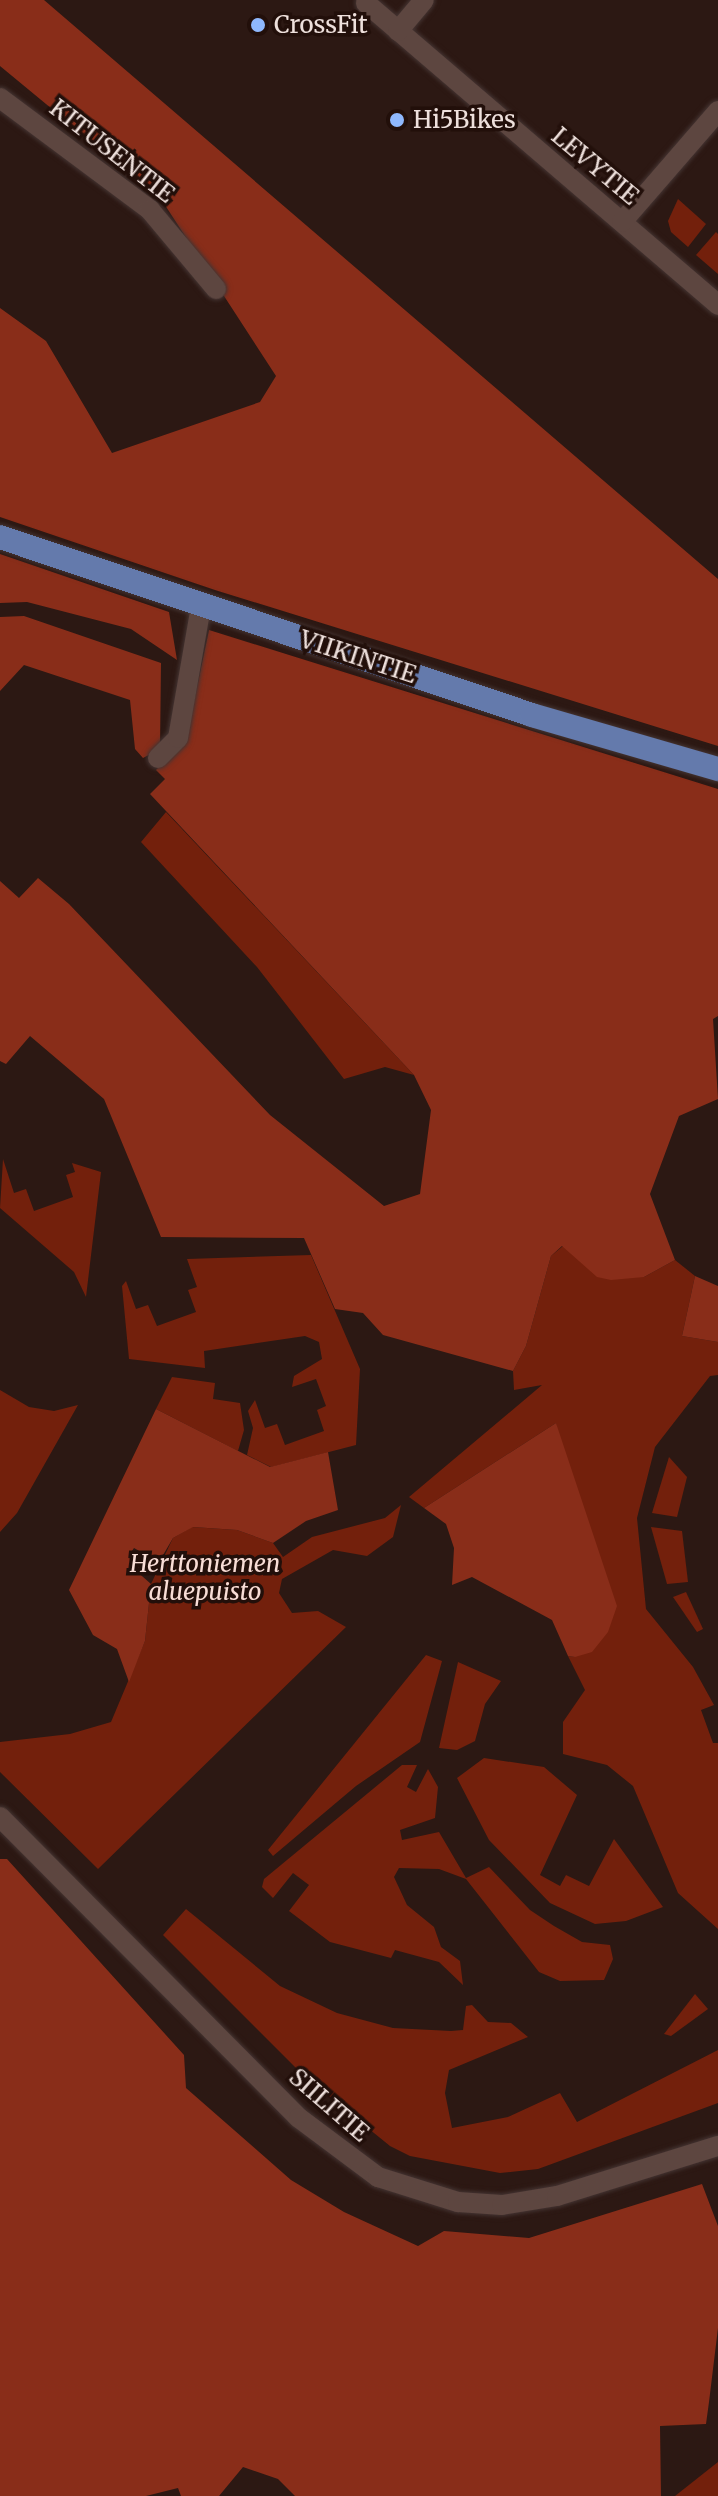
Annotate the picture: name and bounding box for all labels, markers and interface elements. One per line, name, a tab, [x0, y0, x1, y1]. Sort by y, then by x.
place label: CrossFit	[274, 11, 368, 39]
marker: CrossFit	[249, 16, 267, 34]
street label: KITUSENTIE	[44, 93, 180, 209]
place label: Hi5Bikes	[413, 106, 516, 134]
marker: Hi5Bikes	[388, 111, 406, 129]
street label: LEVYTIE	[546, 121, 644, 211]
street label: VIIKINTIE	[296, 625, 420, 689]
park label: Herttoniemen aluepuisto	[130, 1550, 280, 1606]
street label: SIILITIE	[283, 2063, 375, 2147]

